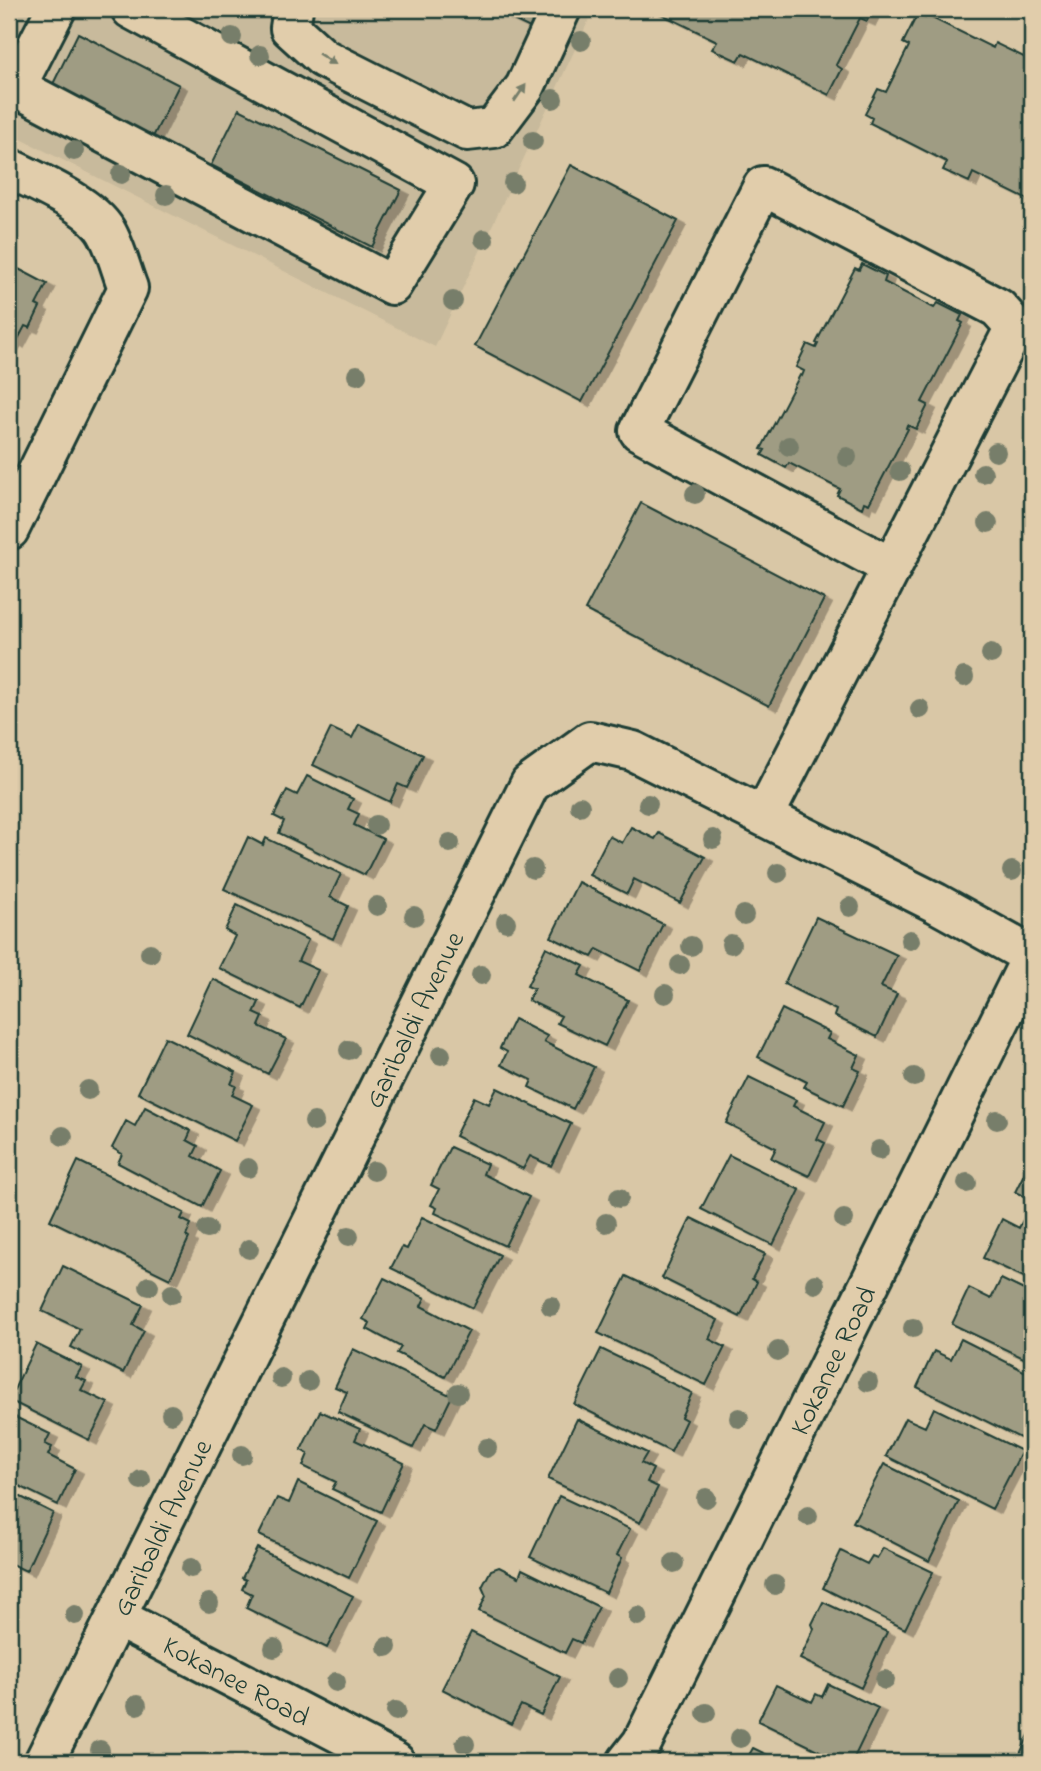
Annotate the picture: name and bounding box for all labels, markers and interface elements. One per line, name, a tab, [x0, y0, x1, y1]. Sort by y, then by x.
one-way arrow	[317, 53, 337, 66]
one-way arrow	[513, 84, 527, 102]
street label: Garibaldi Avenue	[356, 925, 477, 1116]
street label: Kokanee Road	[781, 1280, 889, 1443]
street label: Garibaldi Avenue	[104, 1433, 225, 1624]
street label: Kokanee Road	[154, 1627, 316, 1739]

